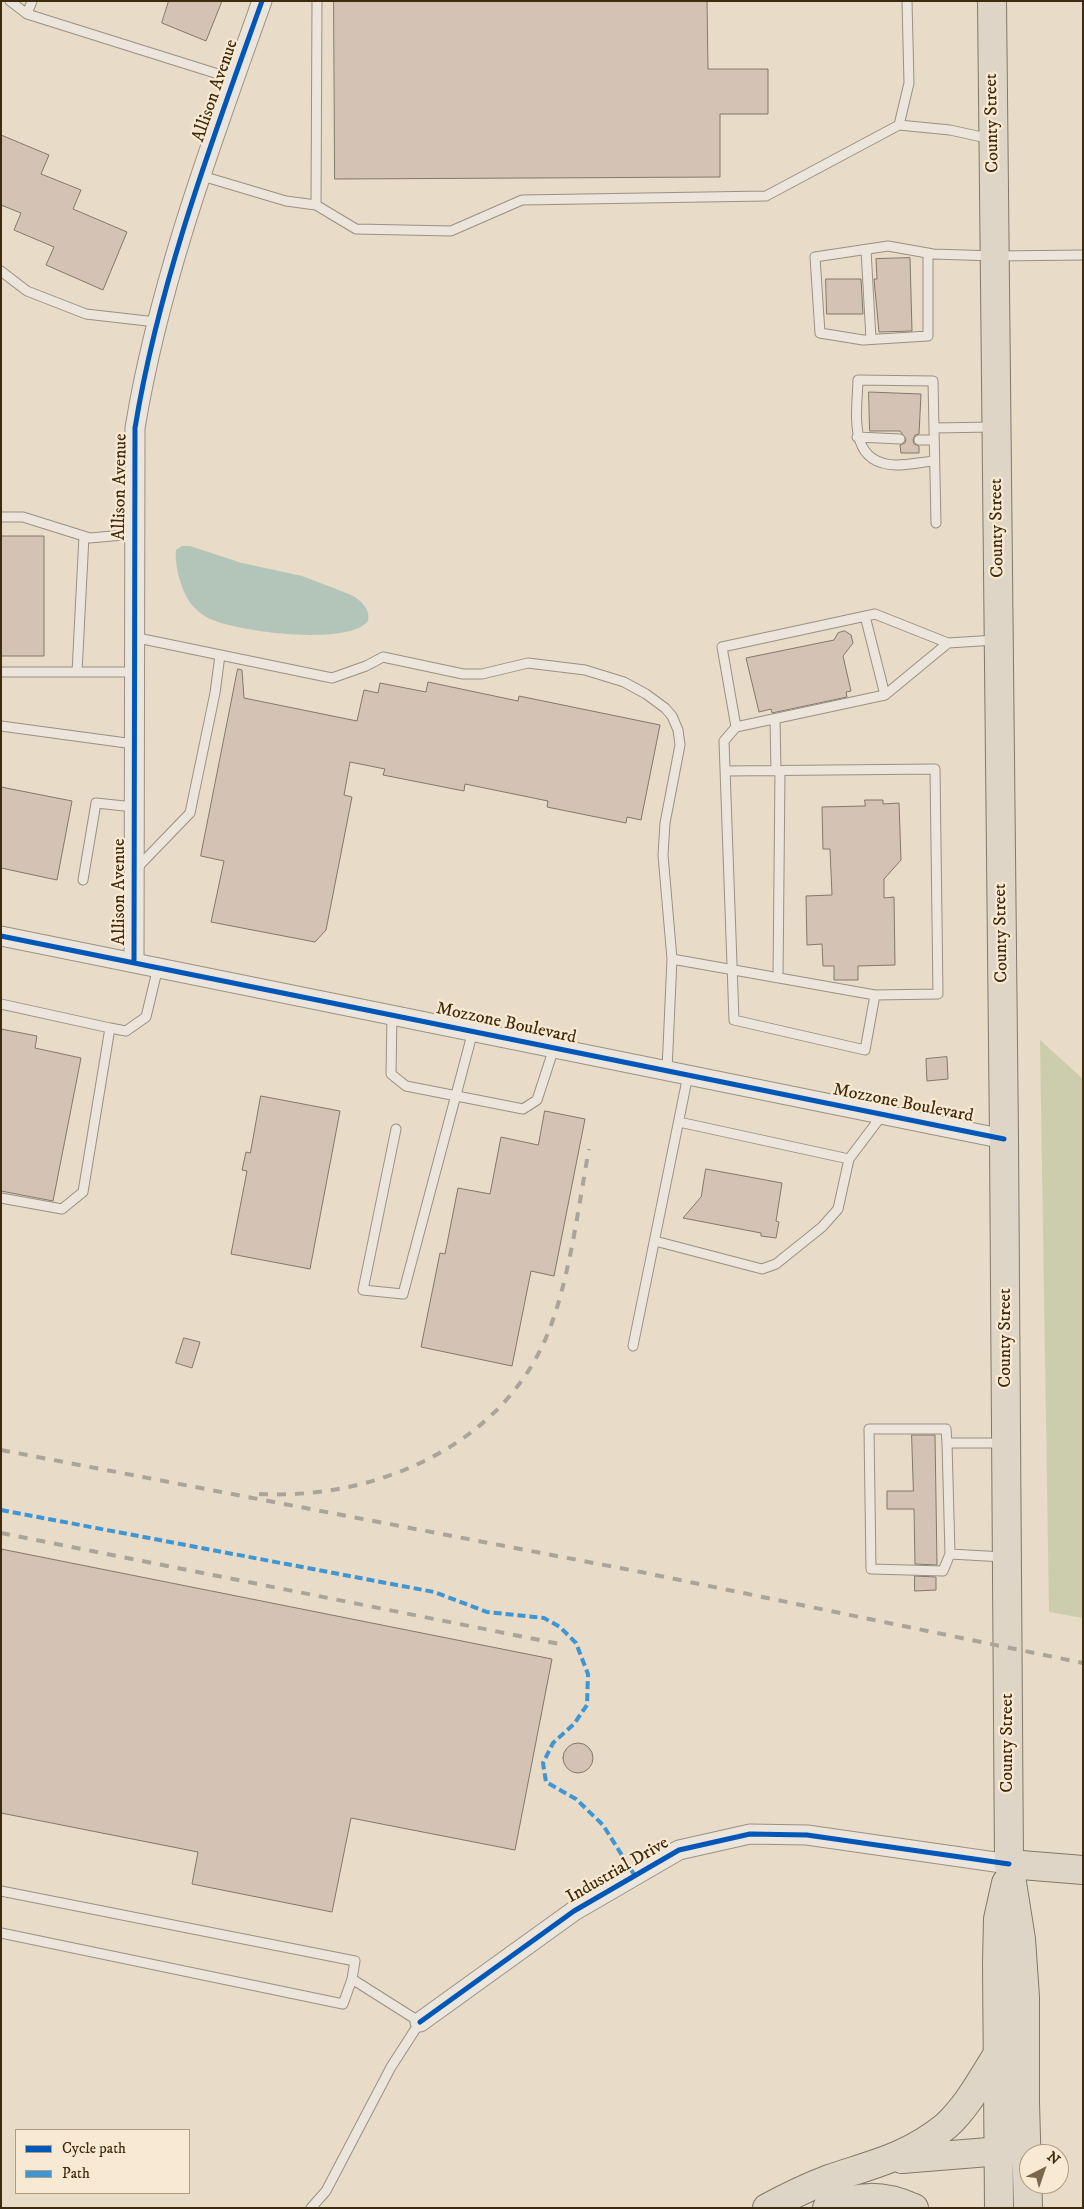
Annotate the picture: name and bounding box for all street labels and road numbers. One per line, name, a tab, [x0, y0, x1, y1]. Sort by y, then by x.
street label: Allison Avenue	[188, 37, 244, 145]
street label: County Street	[981, 73, 1005, 173]
street label: Allison Avenue	[109, 433, 133, 541]
street label: County Street	[986, 478, 1010, 578]
street label: Allison Avenue	[109, 839, 131, 945]
street label: County Street	[990, 883, 1014, 983]
street label: Mozzone Boulevard	[434, 999, 578, 1049]
street label: Mozzone Boulevard	[831, 1080, 975, 1128]
street label: County Street	[995, 1288, 1017, 1388]
street label: County Street	[997, 1693, 1019, 1793]
street label: Industrial Drive	[563, 1833, 673, 1909]

